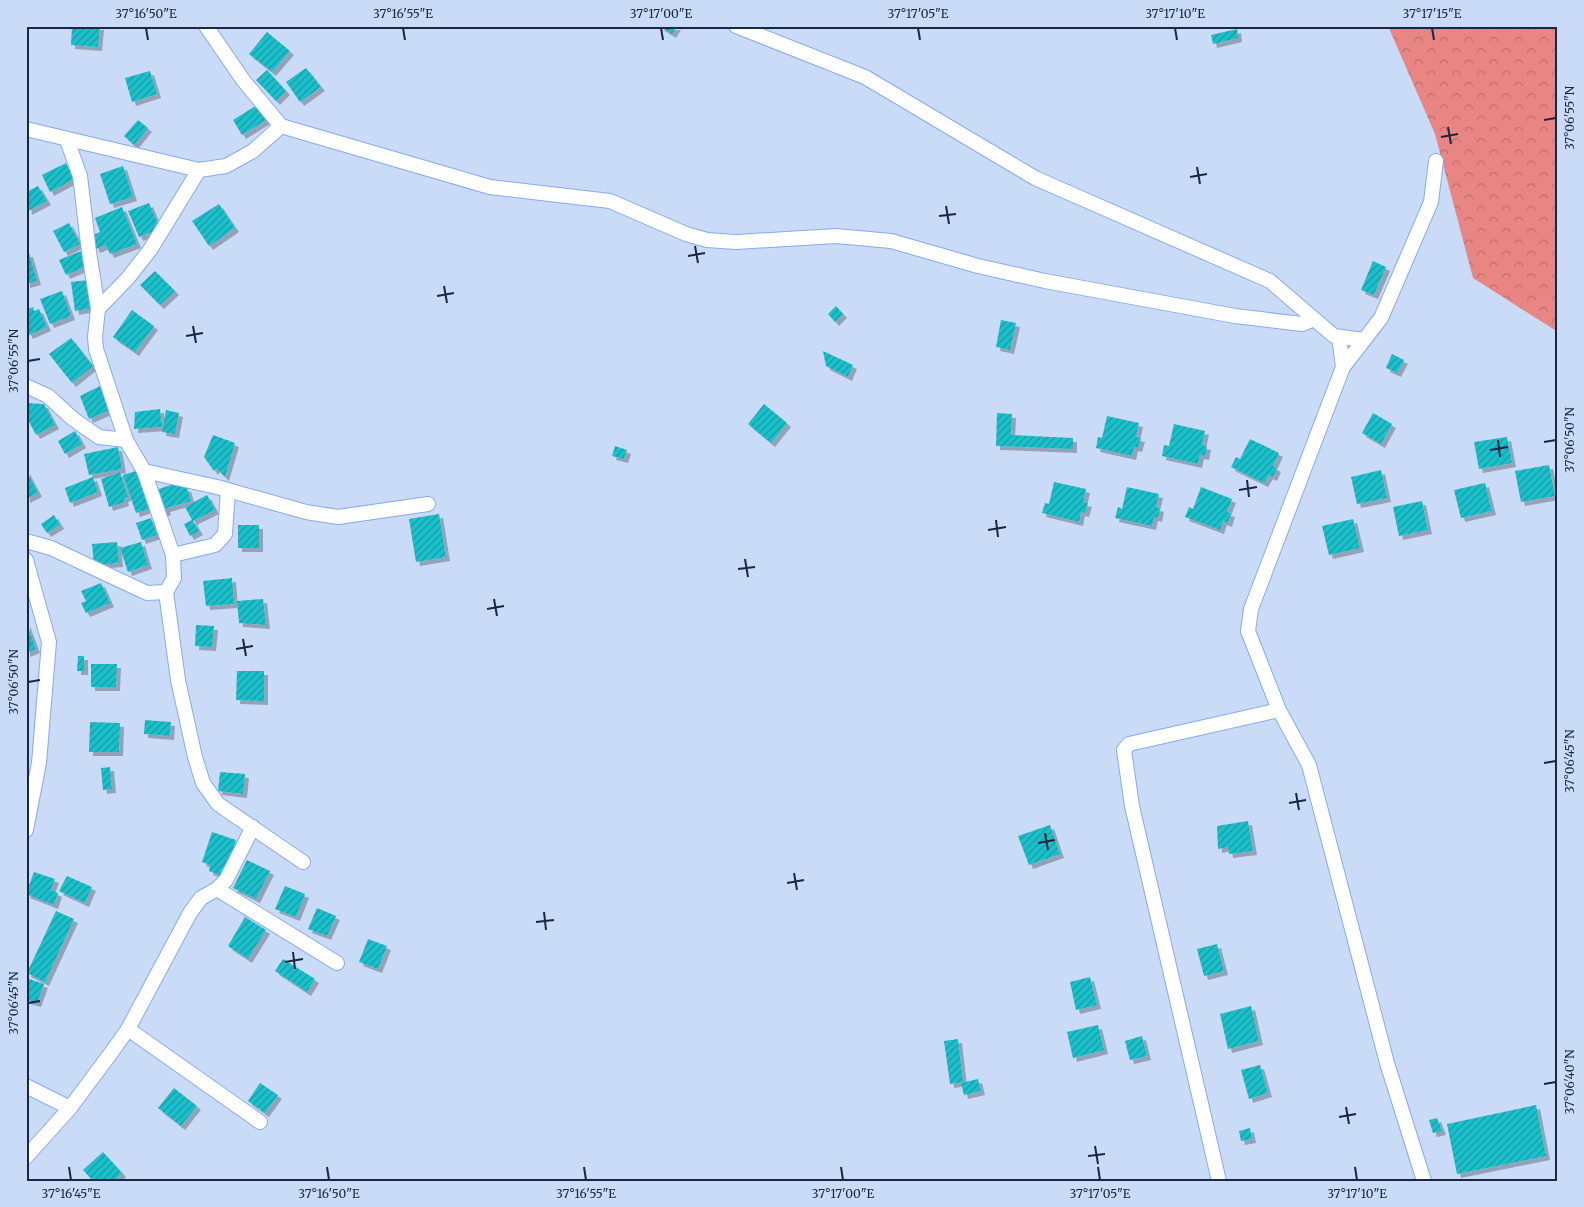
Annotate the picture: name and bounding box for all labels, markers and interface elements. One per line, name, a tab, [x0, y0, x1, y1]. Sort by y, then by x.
text: 37°16'50"E	[115, 6, 177, 21]
text: 37°16'55"E	[373, 6, 433, 21]
text: 37°17'00"E	[630, 6, 693, 21]
text: 37°17'05"E	[888, 6, 949, 21]
text: 37°17'10"E	[1145, 6, 1205, 21]
text: 37°17'15"E	[1403, 6, 1462, 21]
text: 37°06'55"N	[1562, 85, 1577, 150]
text: 37°06'55"N	[6, 328, 21, 393]
text: 37°06'50"N	[1562, 406, 1577, 473]
text: 37°06'50"N	[6, 648, 21, 715]
text: 37°06'45"N	[1562, 729, 1577, 793]
text: 37°06'45"N	[6, 971, 21, 1035]
text: 37°06'40"N	[1562, 1049, 1577, 1115]
text: 37°16'45"E	[42, 1186, 101, 1201]
text: 37°16'50"E	[298, 1186, 360, 1201]
text: 37°16'55"E	[556, 1186, 616, 1201]
text: 37°17'00"E	[812, 1186, 875, 1201]
text: 37°17'05"E	[1070, 1186, 1131, 1201]
text: 37°17'10"E	[1327, 1186, 1387, 1201]

